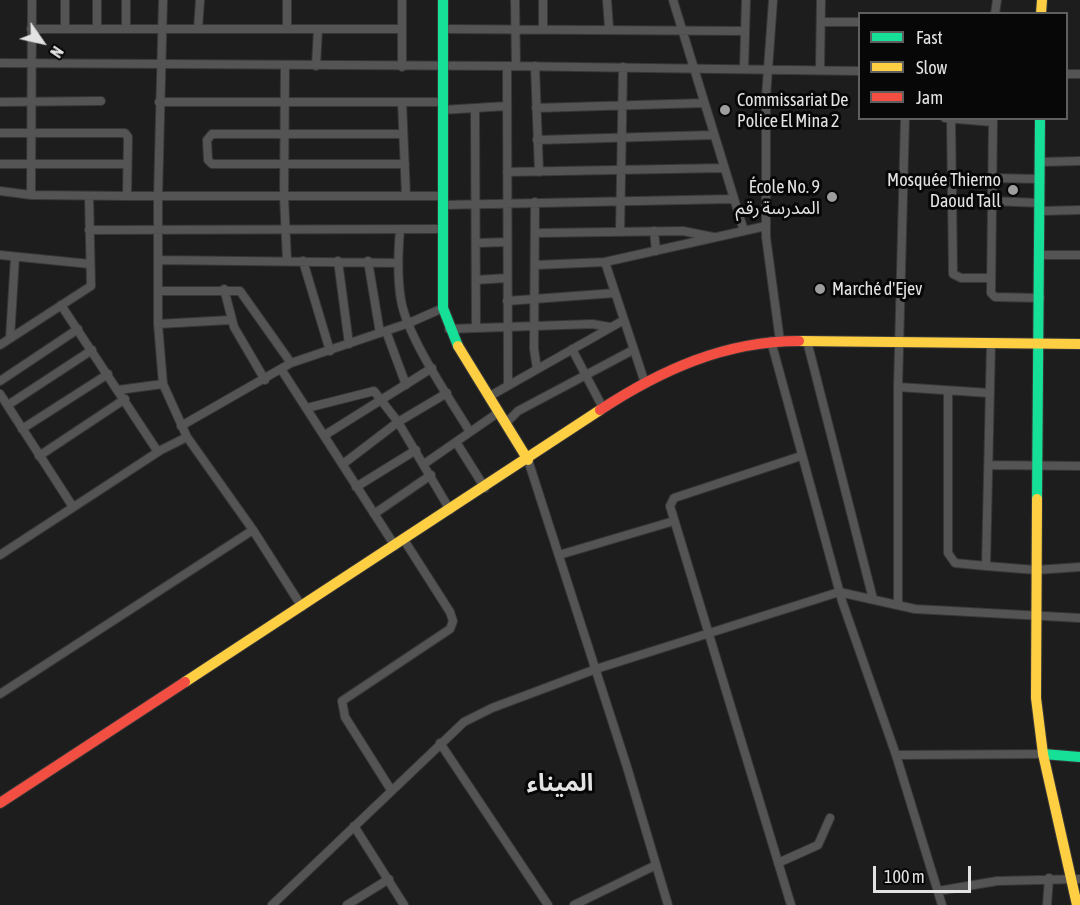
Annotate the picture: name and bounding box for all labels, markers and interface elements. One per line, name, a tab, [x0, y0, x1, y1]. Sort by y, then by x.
north arrow	[12, 12, 72, 72]
legend	[858, 12, 1068, 120]
text: Fast	[916, 27, 943, 48]
text: N	[47, 43, 67, 61]
text: Slow	[916, 57, 947, 78]
text: Jam	[916, 87, 943, 108]
place label: Commissariat De Police El Mina 2	[737, 89, 848, 132]
marker: Commissariat De Police El Mina 2	[718, 103, 732, 117]
place label: Mosquée Thierno Daoud Tall	[887, 169, 1001, 212]
place label: École No. 9 المدرسة رقم	[735, 176, 820, 219]
marker: Mosquée Thierno Daoud Tall	[1006, 183, 1020, 197]
marker: École No. 9 المدرسة رقم	[825, 190, 839, 204]
place label: Marché d'Ejev	[832, 278, 922, 300]
marker: Marché d'Ejev	[813, 282, 827, 296]
district label: الميناء	[527, 769, 593, 797]
scale bar	[876, 854, 974, 892]
text: 100 m	[884, 866, 925, 887]

